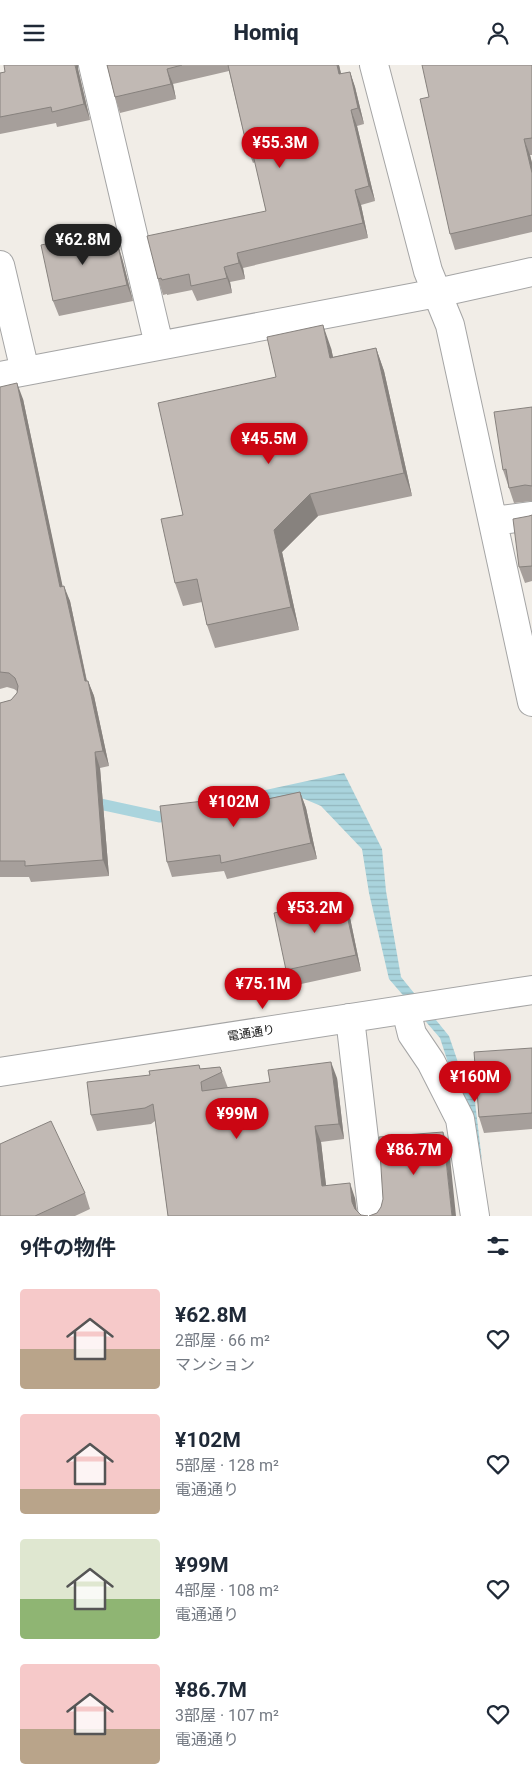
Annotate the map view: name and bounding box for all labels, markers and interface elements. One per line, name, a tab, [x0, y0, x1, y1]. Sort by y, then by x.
icon: menu	[20, 19, 48, 47]
icon: person	[484, 19, 512, 47]
text: Homiq	[233, 20, 299, 45]
pin: ¥55.3M	[239, 127, 321, 169]
text: ¥55.3M	[253, 133, 307, 152]
pin: ¥62.8M	[42, 223, 124, 266]
text: ¥62.8M	[56, 230, 110, 249]
pin: ¥45.5M	[228, 423, 310, 465]
text: ¥45.5M	[242, 429, 296, 448]
pin: ¥102M	[199, 785, 269, 828]
text: ¥102M	[209, 792, 259, 811]
pin: ¥53.2M	[274, 891, 356, 934]
text: ¥53.2M	[288, 898, 342, 917]
pin: ¥75.1M	[222, 967, 304, 1010]
text: ¥75.1M	[236, 974, 290, 993]
street label: 電通通り	[226, 1022, 276, 1044]
pin: ¥160M	[440, 1061, 510, 1103]
text: ¥160M	[450, 1067, 500, 1086]
pin: ¥99M	[207, 1097, 267, 1140]
text: ¥99M	[217, 1104, 257, 1123]
pin: ¥86.7M	[373, 1133, 455, 1176]
text: ¥86.7M	[387, 1140, 441, 1159]
icon: filters	[484, 1232, 512, 1260]
text: 9件の物件	[20, 1236, 116, 1260]
text: ¥62.8M	[175, 1303, 247, 1327]
icon: home	[60, 1309, 120, 1369]
icon: heart	[484, 1325, 512, 1353]
text: 2部屋 · 66 m²	[175, 1331, 270, 1350]
text: マンション	[175, 1355, 255, 1374]
text: ¥102M	[175, 1428, 241, 1452]
icon: home	[60, 1434, 120, 1494]
icon: heart	[484, 1450, 512, 1478]
text: 5部屋 · 128 m²	[175, 1456, 279, 1475]
text: 電通通り	[175, 1480, 239, 1499]
text: ¥99M	[175, 1553, 229, 1577]
icon: home	[60, 1559, 120, 1619]
icon: heart	[484, 1575, 512, 1603]
text: 4部屋 · 108 m²	[175, 1581, 279, 1600]
text: 電通通り	[175, 1605, 239, 1624]
text: ¥86.7M	[175, 1678, 247, 1702]
icon: home	[60, 1684, 120, 1744]
icon: heart	[484, 1700, 512, 1728]
text: 3部屋 · 107 m²	[175, 1706, 279, 1725]
text: 電通通り	[175, 1730, 239, 1749]

